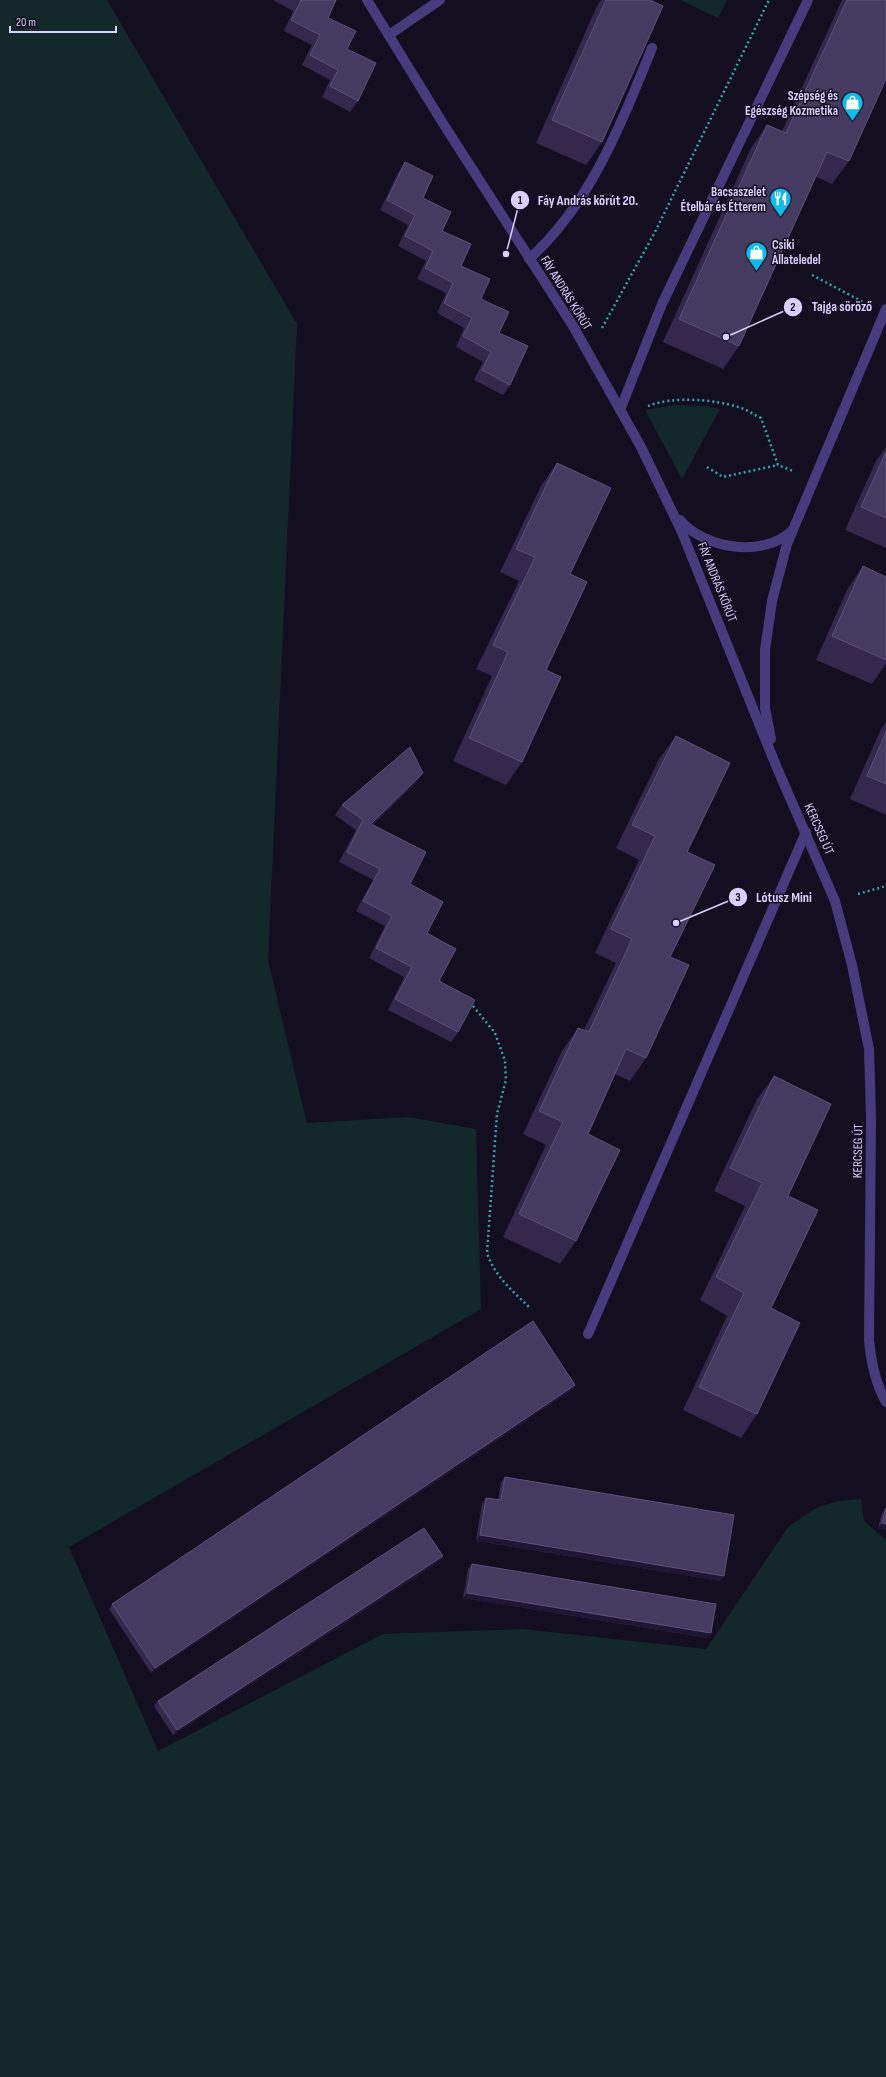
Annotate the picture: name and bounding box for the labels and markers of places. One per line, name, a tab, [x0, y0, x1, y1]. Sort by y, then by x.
place label: Szépség és Egészség Kozmetika	[745, 88, 838, 119]
shop icon: Szépség és Egészség Kozmetika	[840, 90, 866, 123]
place label: Bacsaszelet Ételbár és Étterem	[680, 184, 767, 215]
restaurant icon: Bacsaszelet Ételbár és Étterem	[768, 186, 794, 219]
callout: Fáy András körút 20.	[510, 187, 647, 213]
place label: Csiki Állateledel	[771, 237, 821, 268]
shop icon: Csiki Állateledel	[744, 239, 770, 272]
callout: Tajga söröző	[783, 294, 880, 320]
callout: Lótusz Mini	[728, 884, 820, 910]

